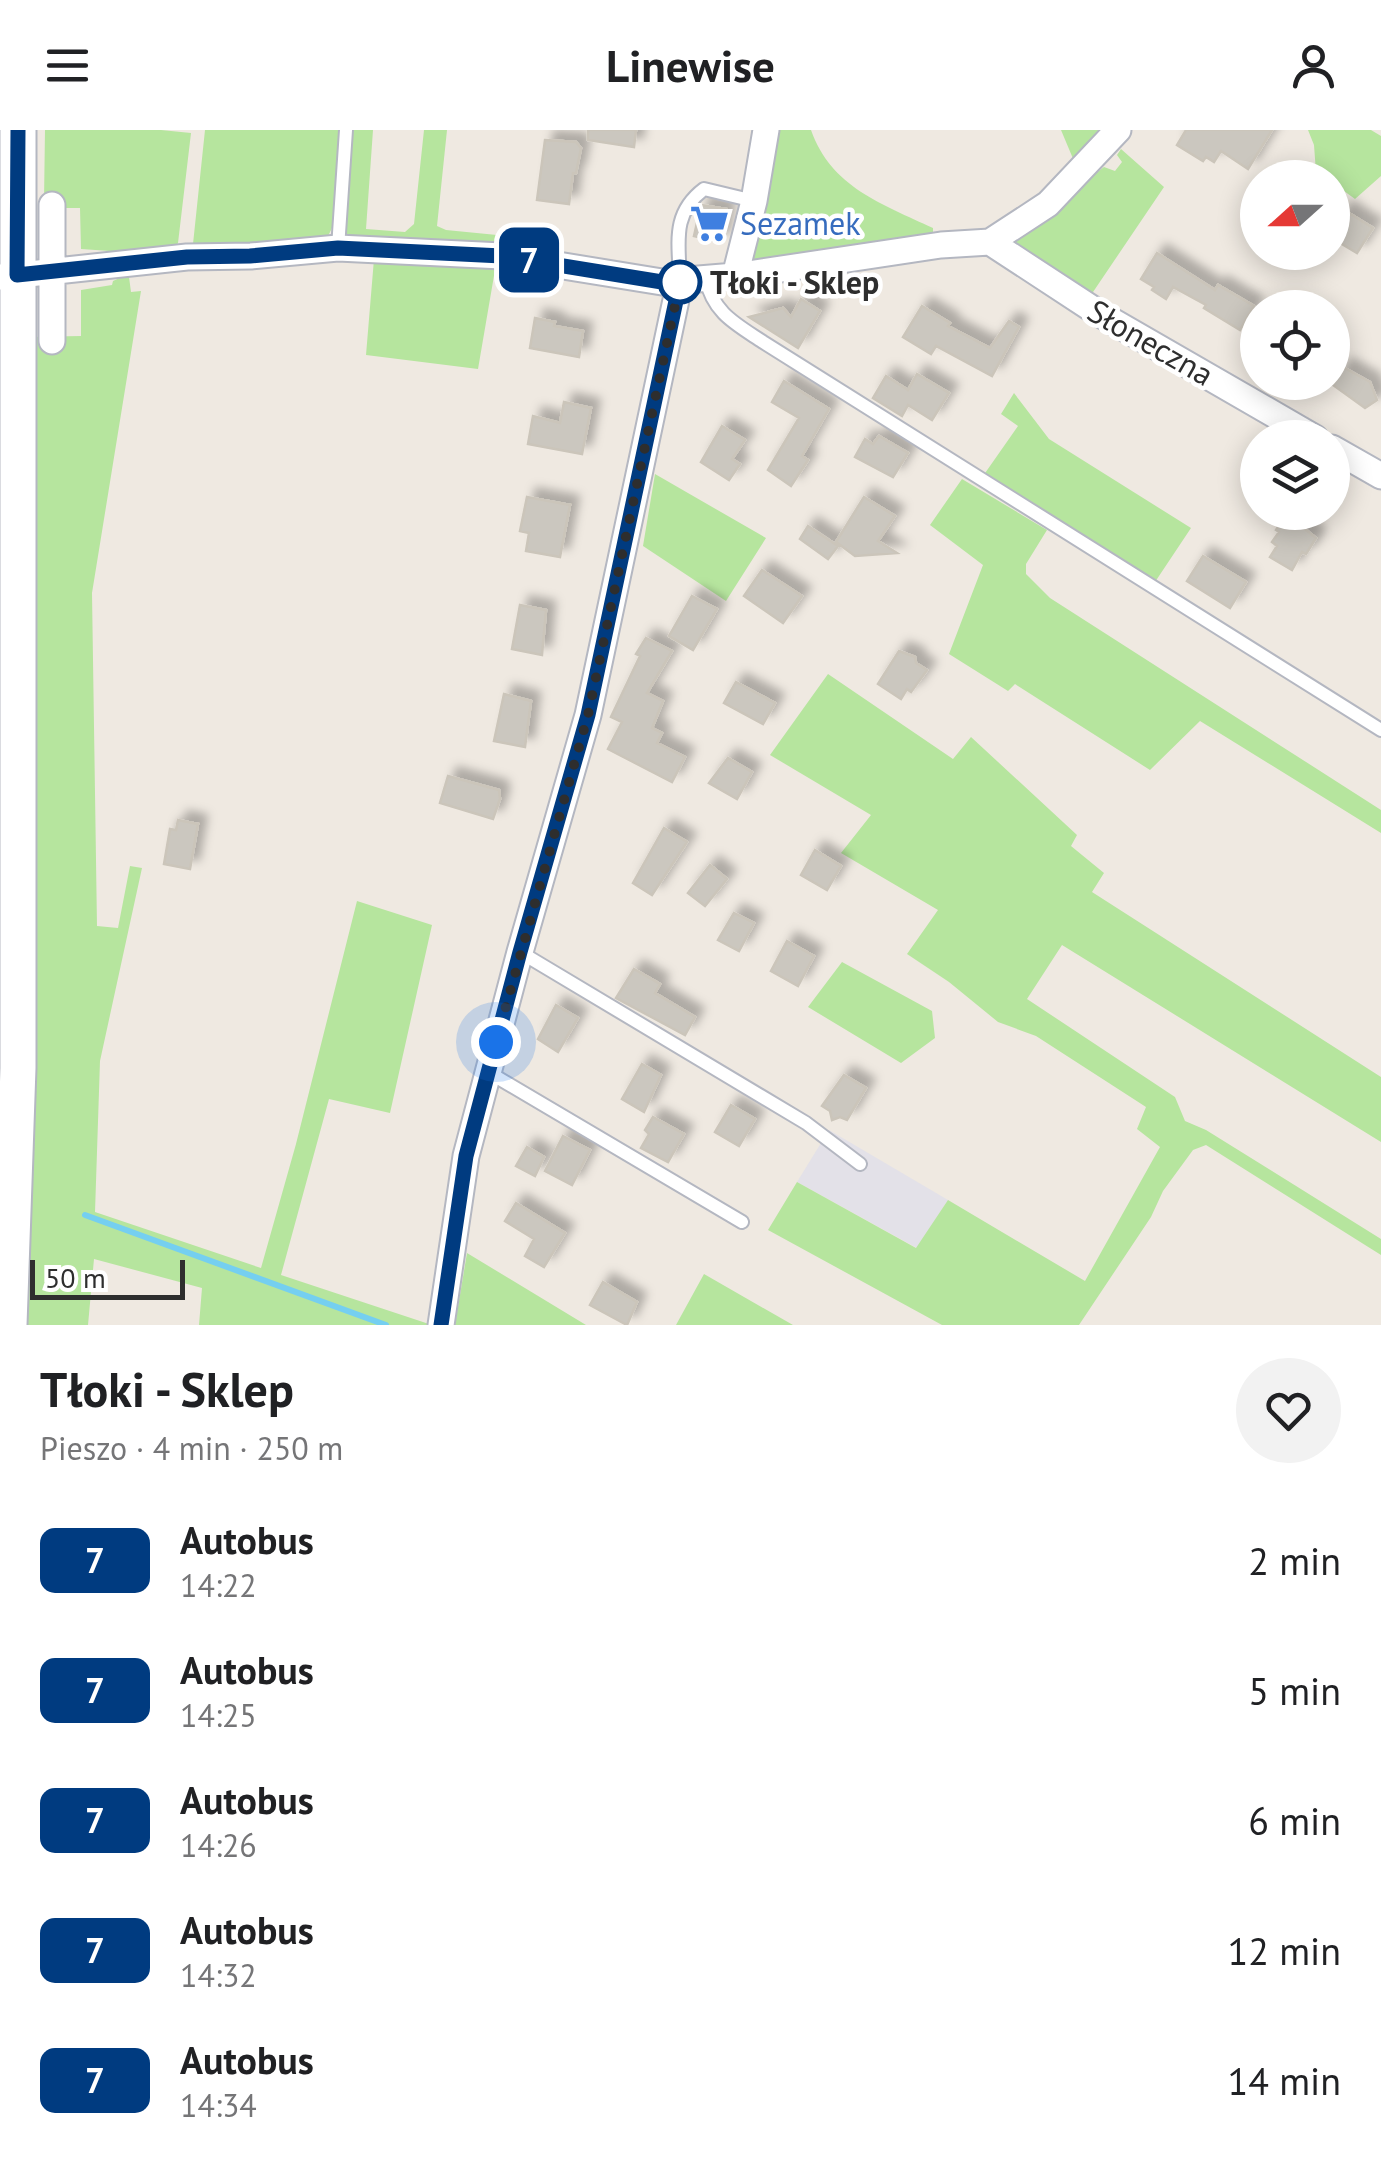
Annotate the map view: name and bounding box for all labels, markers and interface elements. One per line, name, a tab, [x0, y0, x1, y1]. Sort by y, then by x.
text: Linewise	[606, 36, 775, 94]
icon: menu	[40, 38, 95, 93]
icon: person	[1286, 38, 1341, 93]
north arrow	[1240, 160, 1350, 270]
map controls	[1240, 160, 1350, 530]
supermarket icon: Sezamek	[689, 202, 731, 244]
place label: Sezamek	[740, 202, 861, 244]
line badge: 7	[496, 228, 562, 292]
text: 7	[519, 237, 539, 283]
marker: Tłoki - Sklep	[659, 261, 701, 303]
place label: Tłoki - Sklep	[710, 261, 879, 303]
street label: Słoneczna	[1081, 289, 1221, 395]
button: locate	[1240, 290, 1350, 400]
button: layers	[1240, 420, 1350, 530]
your location	[471, 1017, 521, 1067]
scale bar	[30, 1255, 185, 1300]
text: 50 m	[45, 1259, 106, 1296]
text: Tłoki - Sklep	[40, 1358, 294, 1420]
button: heart	[1236, 1358, 1341, 1463]
text: Pieszo · 4 min · 250 m	[40, 1427, 343, 1469]
text: Autobus	[180, 1515, 314, 1564]
text: 2 min	[1248, 1536, 1341, 1585]
text: 7	[85, 1537, 105, 1583]
text: 14:22	[180, 1564, 257, 1606]
text: Autobus	[180, 1645, 314, 1694]
text: 5 min	[1248, 1666, 1341, 1715]
text: 7	[85, 1667, 105, 1713]
text: 14:25	[180, 1694, 257, 1736]
text: Autobus	[180, 1775, 314, 1824]
text: 6 min	[1248, 1796, 1341, 1845]
text: 7	[85, 1797, 105, 1843]
text: 14:26	[180, 1824, 257, 1866]
text: Autobus	[180, 1905, 314, 1954]
text: 12 min	[1228, 1926, 1341, 1975]
text: 7	[85, 1927, 105, 1973]
text: 14:32	[180, 1954, 257, 1996]
text: Autobus	[180, 2035, 314, 2084]
text: 14 min	[1228, 2056, 1341, 2105]
text: 7	[85, 2057, 105, 2103]
text: 14:34	[180, 2084, 257, 2126]

